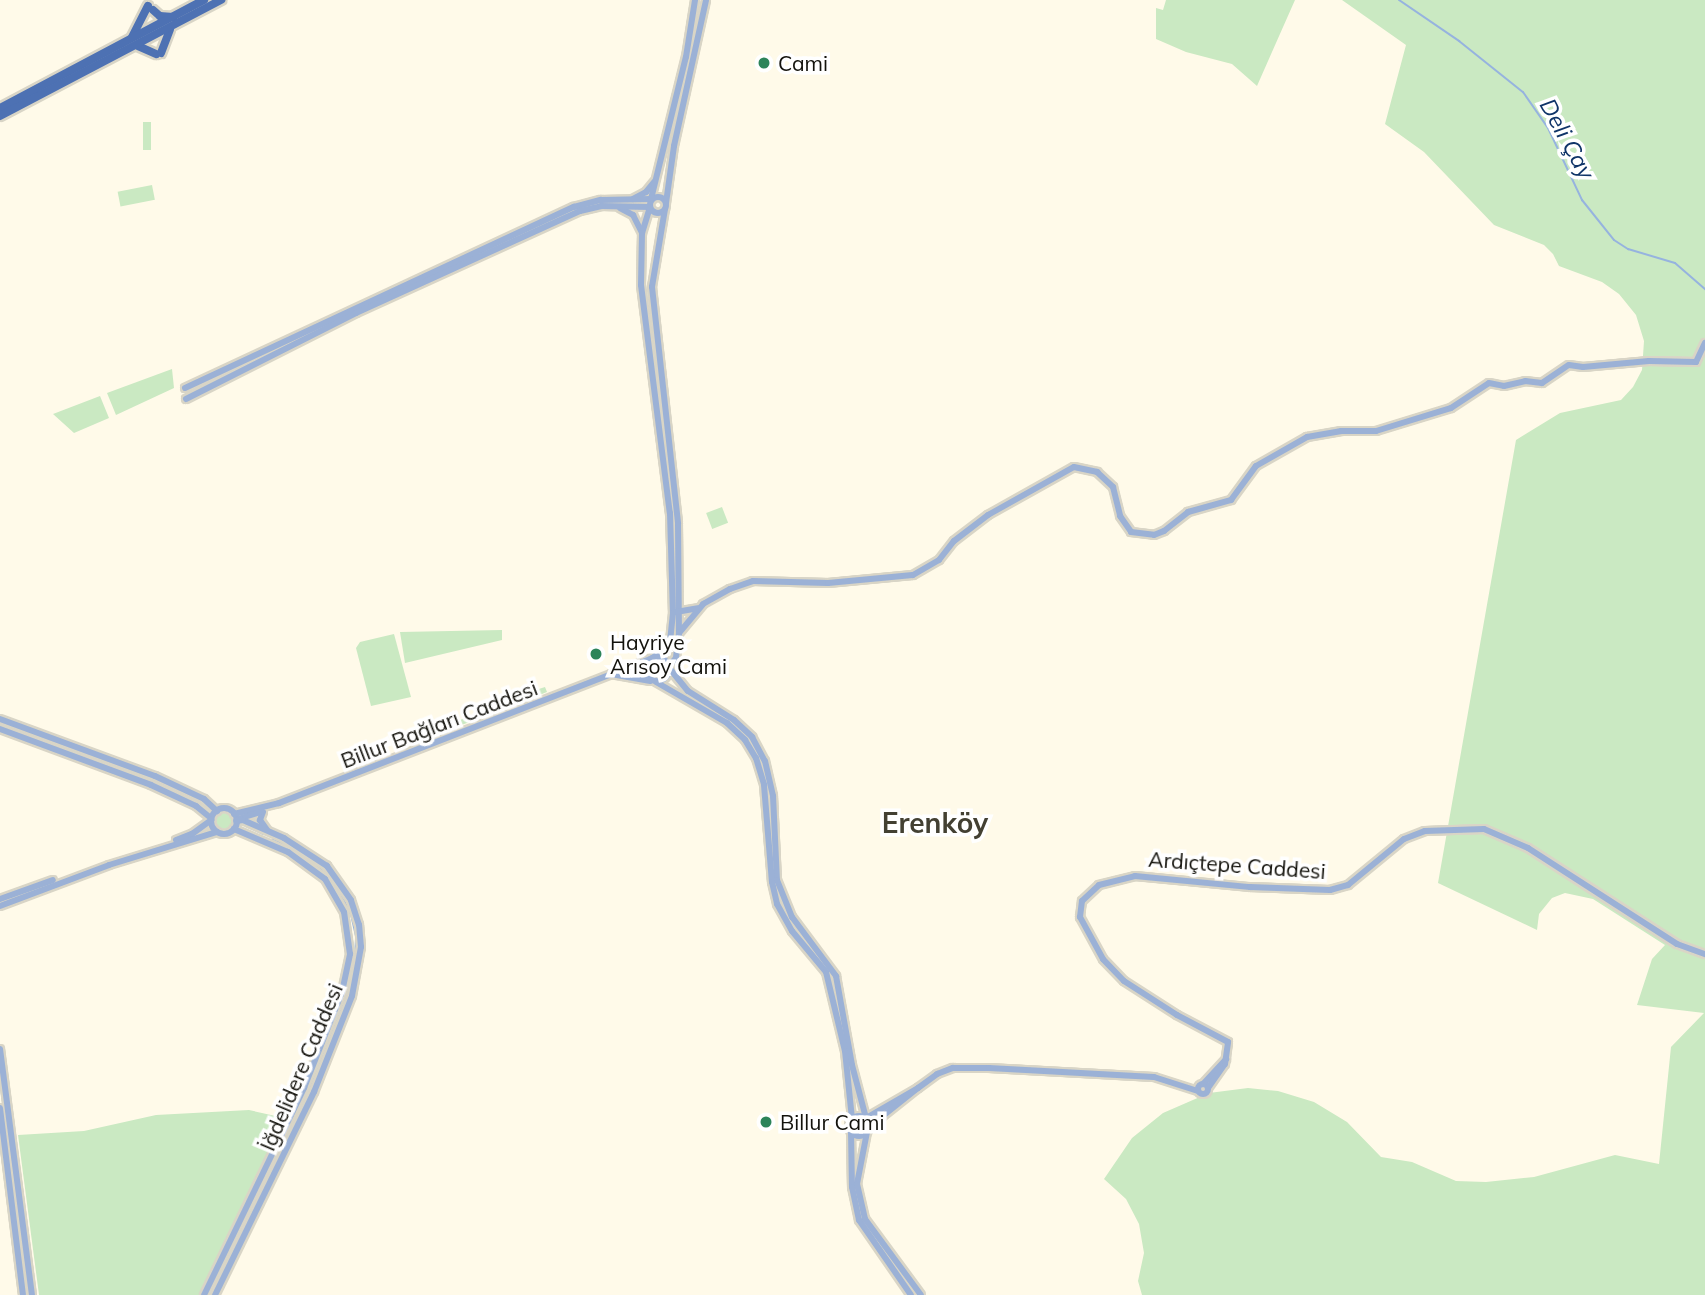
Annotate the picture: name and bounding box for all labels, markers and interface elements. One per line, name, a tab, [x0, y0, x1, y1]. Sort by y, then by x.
place label: Cami	[778, 50, 828, 76]
marker: Cami	[756, 55, 772, 71]
water label: Deli Çay	[1534, 94, 1600, 184]
place label: Hayriye Arısoy Cami	[610, 629, 727, 679]
marker: Hayriye Arısoy Cami	[588, 646, 604, 662]
street label: Billur Bağları Caddesi	[337, 675, 541, 773]
district label: Erenköy	[882, 806, 988, 840]
street label: Ardıçtepe Caddesi	[1147, 846, 1327, 884]
street label: İğdelidere Caddesi	[254, 980, 348, 1154]
place label: Billur Cami	[780, 1109, 885, 1135]
marker: Billur Cami	[758, 1114, 774, 1130]

